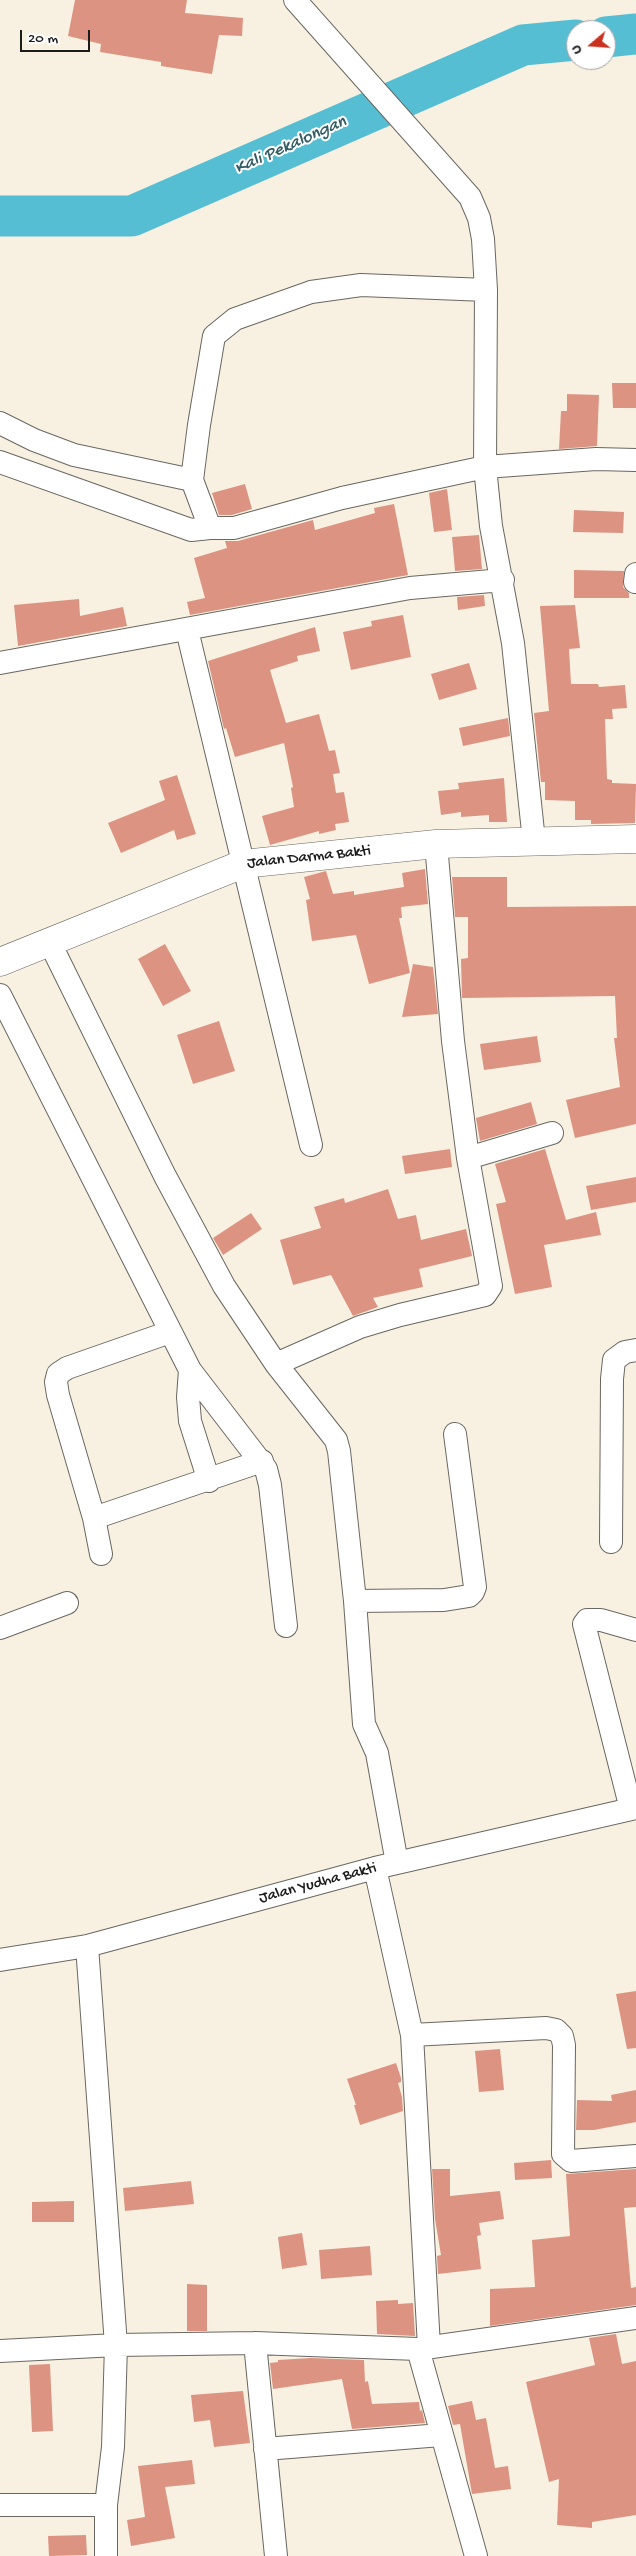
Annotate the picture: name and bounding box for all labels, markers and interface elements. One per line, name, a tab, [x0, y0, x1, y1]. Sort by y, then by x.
scale bar	[22, 20, 92, 52]
north arrow	[566, 20, 616, 70]
text: 20 m	[28, 30, 58, 48]
text: U	[568, 43, 587, 56]
water label: Kali Pekalongan	[232, 112, 350, 180]
street label: Jalan Darma Bakti	[246, 842, 372, 874]
street label: Jalan Yudha Bakti	[257, 1859, 379, 1909]

